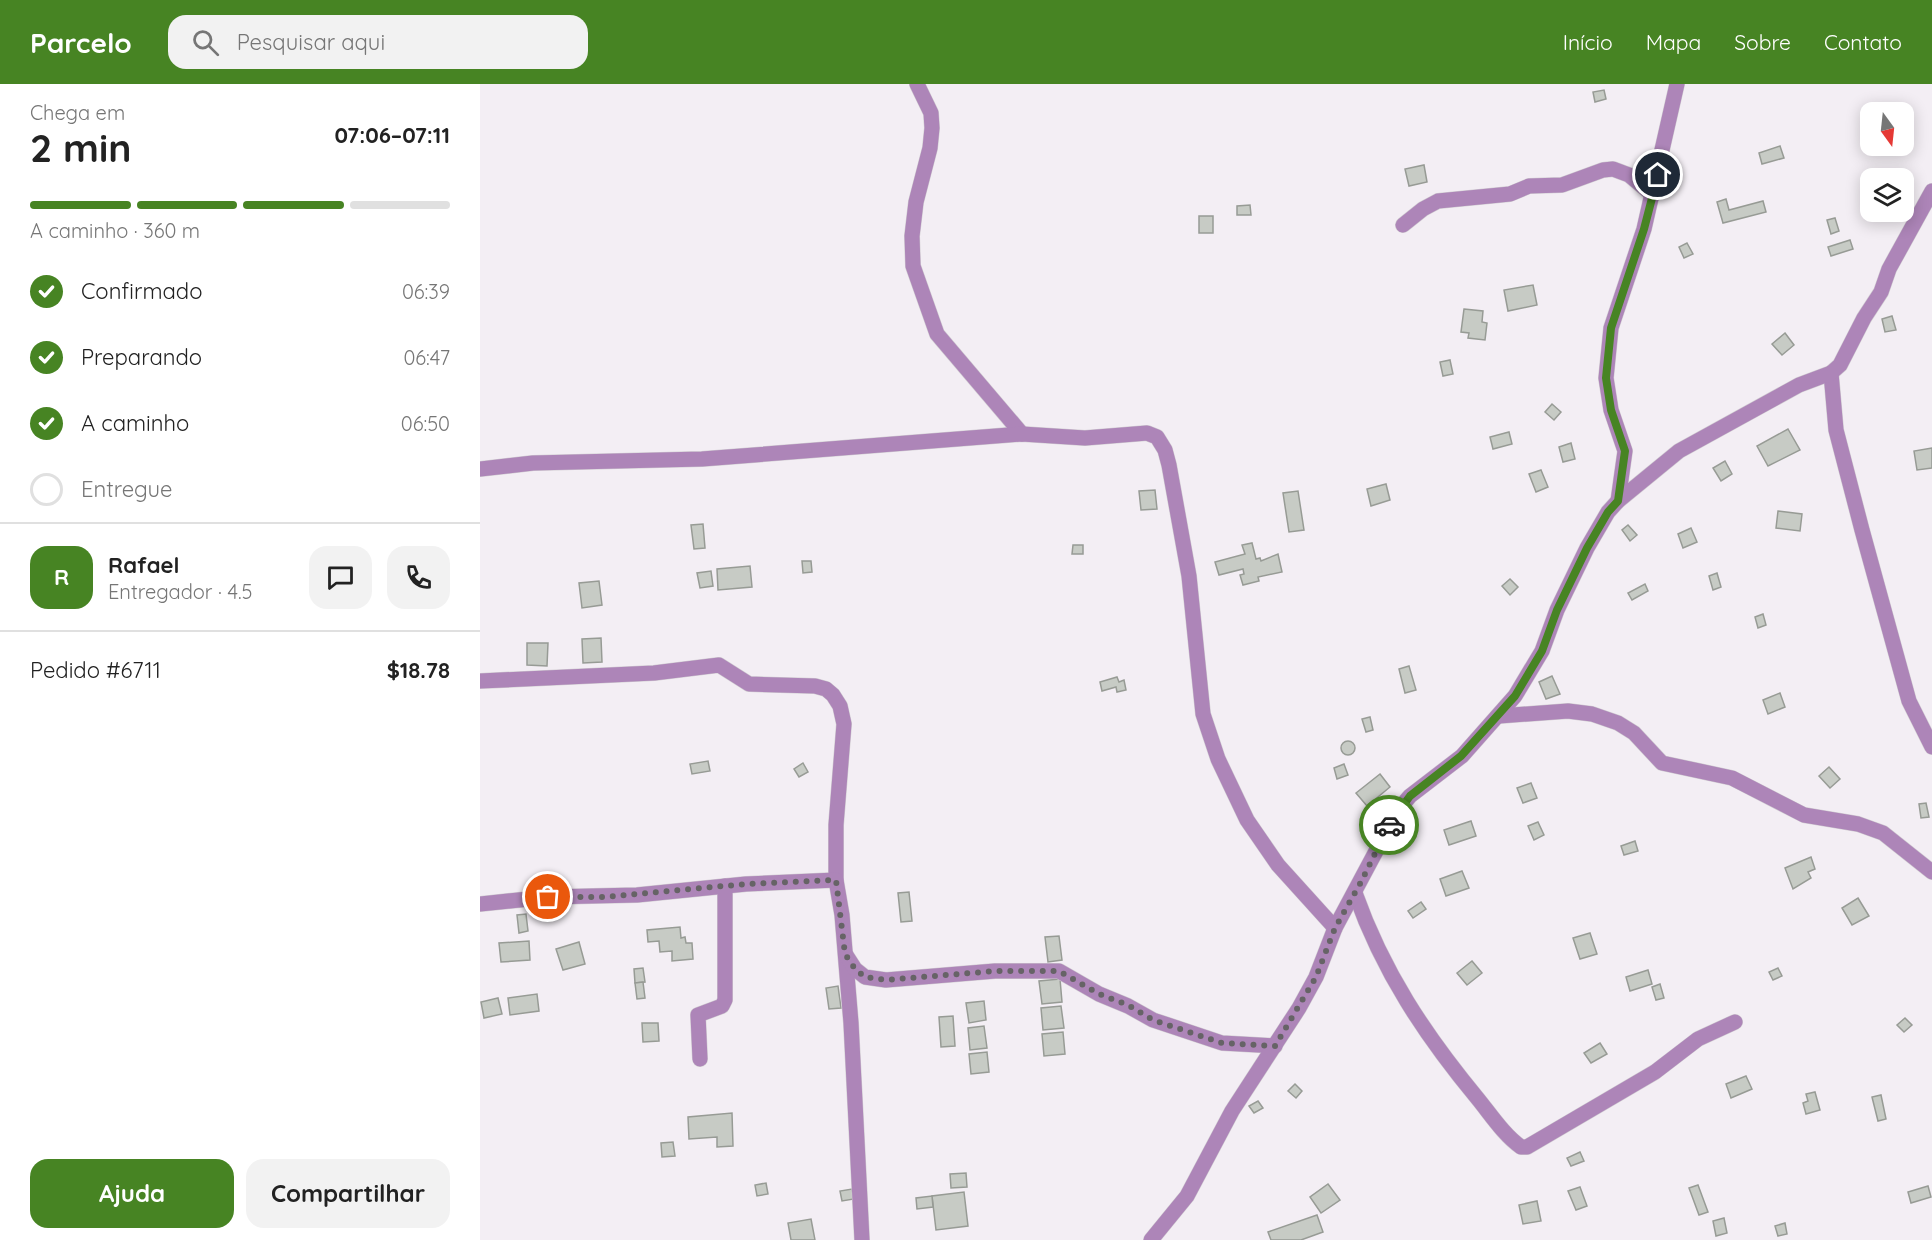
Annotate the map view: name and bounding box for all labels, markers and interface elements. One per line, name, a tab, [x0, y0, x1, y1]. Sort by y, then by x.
search box	[168, 15, 588, 69]
text: Parcelo	[30, 25, 132, 60]
icon: search	[189, 26, 222, 59]
text: Pesquisar aqui	[237, 28, 385, 56]
text: Início	[1563, 29, 1613, 55]
text: Mapa	[1646, 29, 1701, 55]
text: Sobre	[1734, 29, 1791, 55]
text: Contato	[1824, 29, 1902, 55]
text: Chega em	[30, 100, 125, 125]
north arrow	[1860, 102, 1914, 156]
map controls	[1860, 102, 1914, 222]
text: 07:06–07:11	[334, 121, 450, 149]
text: 2 min	[30, 123, 132, 172]
pin	[1632, 149, 1683, 200]
icon: home	[1641, 158, 1674, 191]
button: layers	[1860, 168, 1914, 222]
text: A caminho · 360 m	[30, 218, 200, 243]
icon: check	[30, 275, 63, 308]
text: Confirmado	[81, 277, 202, 305]
text: 06:39	[402, 279, 450, 304]
icon: check	[30, 341, 63, 374]
text: Preparando	[81, 343, 202, 371]
text: 06:47	[403, 345, 450, 370]
icon: check	[30, 407, 63, 440]
text: A caminho	[81, 409, 189, 437]
text: 06:50	[401, 411, 450, 436]
text: Entregue	[81, 475, 172, 503]
button: chat	[309, 546, 372, 609]
button: phone	[387, 546, 450, 609]
text: Rafael	[108, 551, 179, 579]
text: R	[54, 563, 69, 591]
text: Entregador · 4.5	[108, 579, 252, 604]
text: Pedido #6711	[30, 656, 161, 684]
text: $18.78	[387, 656, 450, 684]
courier	[1359, 795, 1419, 855]
icon: car	[1373, 809, 1406, 842]
pin	[522, 871, 573, 922]
icon: bag	[531, 880, 564, 913]
button: Ajuda	[30, 1159, 234, 1228]
button: Compartilhar	[246, 1159, 450, 1228]

